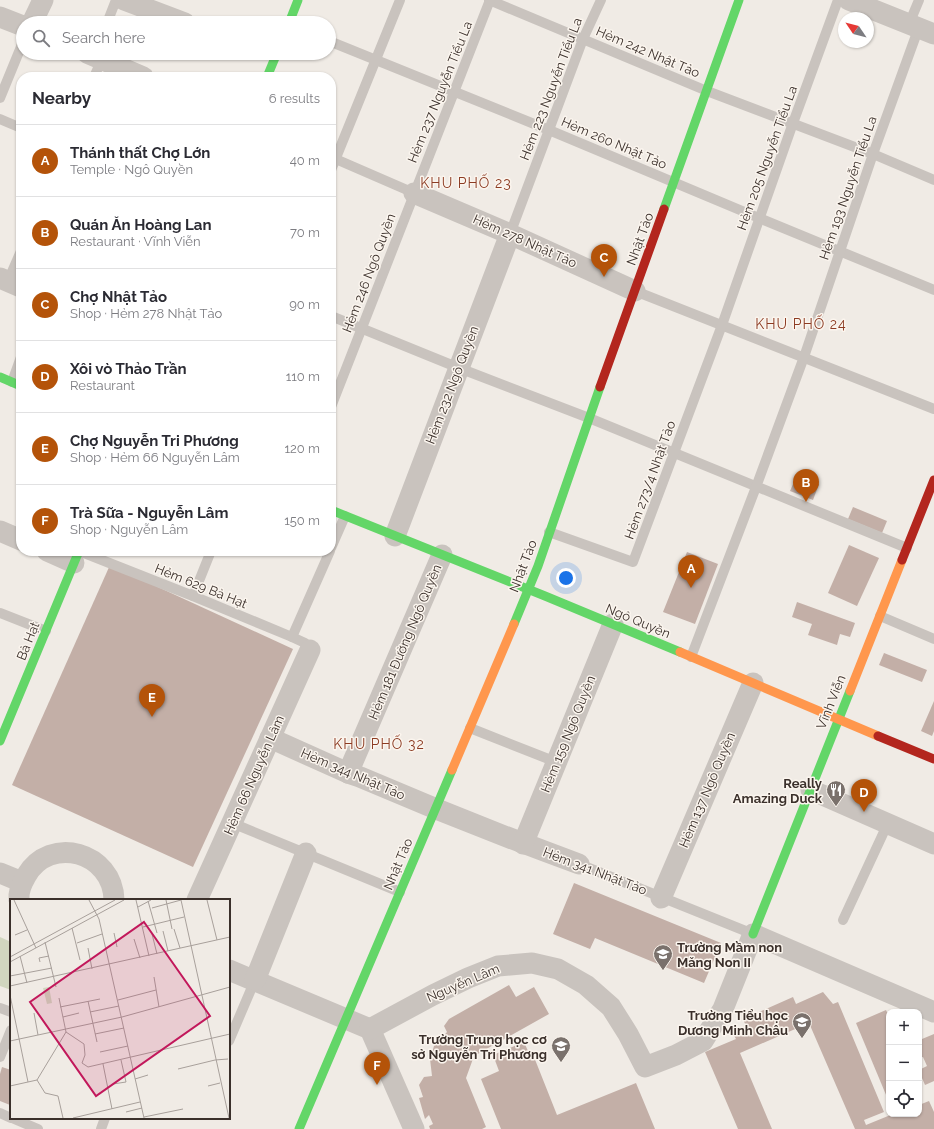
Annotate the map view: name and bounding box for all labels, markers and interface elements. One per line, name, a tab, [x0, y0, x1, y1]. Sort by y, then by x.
north arrow	[838, 12, 874, 48]
search box	[16, 16, 336, 60]
street label: Hẻm 223 Nguyễn Tiểu La	[517, 16, 585, 162]
street label: Hẻm 237 Nguyễn Tiểu La	[405, 19, 475, 165]
street label: Hẻm 242 Nhật Tảo	[594, 23, 702, 81]
icon: search	[30, 27, 52, 49]
text: Search here	[62, 29, 145, 47]
street label: Hẻm 205 Nguyễn Tiểu La	[734, 84, 800, 232]
text: Nearby	[32, 88, 91, 108]
text: 6 results	[269, 91, 320, 106]
street label: Hẻm 260 Nhật Tảo	[559, 114, 669, 172]
street label: Hẻm 193 Nguyễn Tiểu La	[816, 114, 880, 262]
text: Thánh thất Chợ Lớn	[70, 144, 210, 162]
text: A	[41, 153, 49, 168]
text: 40 m	[290, 153, 320, 168]
text: Temple · Ngô Quyền	[70, 162, 193, 177]
district label: KHU PHỐ 23	[420, 173, 512, 191]
street label: Nhật Tảo	[624, 210, 656, 267]
street label: Hẻm 246 Ngô Quyền	[339, 211, 399, 335]
street label: Hẻm 278 Nhật Tảo	[471, 211, 579, 271]
text: Quán Ăn Hoàng Lan	[70, 216, 212, 234]
text: B	[41, 225, 49, 240]
text: 70 m	[290, 225, 320, 240]
text: Restaurant · Vĩnh Viễn	[70, 234, 201, 249]
pin: C	[591, 244, 617, 277]
text: Chợ Nhật Tảo	[70, 288, 167, 306]
text: C	[41, 297, 49, 312]
text: 90 m	[289, 297, 320, 312]
text: Shop · Hẻm 278 Nhật Tảo	[70, 306, 222, 321]
district label: KHU PHỐ 24	[755, 314, 847, 332]
street label: Hẻm 232 Ngô Quyền	[423, 324, 481, 446]
text: Xôi vò Thảo Trần	[70, 360, 187, 378]
text: D	[40, 369, 50, 384]
text: 110 m	[286, 369, 320, 384]
text: Restaurant	[70, 378, 135, 393]
street label: Hẻm 273/4 Nhật Tảo	[622, 418, 679, 541]
text: Chợ Nguyễn Tri Phương	[70, 432, 239, 450]
text: E	[41, 441, 49, 456]
text: 120 m	[284, 441, 320, 456]
text: Shop · Hẻm 66 Nguyễn Lâm	[70, 450, 240, 465]
pin: B	[793, 469, 819, 502]
text: Trà Sữa - Nguyễn Lâm	[70, 504, 228, 522]
text: F	[41, 513, 49, 528]
text: 150 m	[284, 513, 320, 528]
text: Shop · Nguyễn Lâm	[70, 522, 188, 537]
street label: Nhật Tảo	[506, 538, 540, 594]
pin: A	[678, 555, 704, 588]
street label: Hẻm 629 Bà Hạt	[153, 561, 250, 612]
street label: Hẻm 181 Đường Ngô Quyền	[365, 562, 445, 722]
your location	[556, 568, 576, 588]
street label: Ngô Quyền	[603, 601, 673, 641]
street label: Bà Hạt	[14, 619, 43, 662]
street label: Hẻm 159 Ngô Quyền	[538, 673, 598, 795]
street label: Vĩnh Viễn	[813, 673, 849, 731]
pin: E	[139, 684, 165, 717]
street label: Hẻm 66 Nguyễn Lâm	[221, 713, 287, 837]
street label: Hẻm 137 Ngô Quyền	[676, 730, 738, 850]
district label: KHU PHỐ 32	[333, 734, 425, 752]
street label: Hẻm 344 Nhật Tảo	[299, 745, 408, 803]
place label: Really Amazing Duck	[733, 776, 823, 806]
restaurant icon: Really Amazing Duck	[825, 779, 847, 807]
pin: D	[851, 779, 877, 812]
street label: Nhật Tảo	[380, 836, 416, 892]
street label: Hẻm 341 Nhật Tảo	[541, 844, 649, 898]
inset map	[10, 899, 230, 1119]
place label: Trường Mầm non Măng Non II	[677, 940, 782, 970]
school or university icon: Trường Mầm non Măng Non II	[652, 943, 674, 971]
street label: Nguyễn Lâm	[424, 961, 502, 1005]
place label: Trường Tiểu học Dương Minh Châu	[678, 1008, 789, 1038]
map controls	[886, 1009, 922, 1117]
button: +	[886, 1009, 922, 1045]
school or university icon: Trường Tiểu học Dương Minh Châu	[791, 1011, 813, 1039]
place label: Trường Trung học cơ sở Nguyễn Tri Phương	[411, 1032, 547, 1062]
school or university icon: Trường Trung học cơ sở Nguyễn Tri Phương	[550, 1035, 572, 1063]
button: −	[886, 1045, 922, 1081]
pin: F	[364, 1052, 390, 1085]
button: locate	[886, 1081, 922, 1117]

